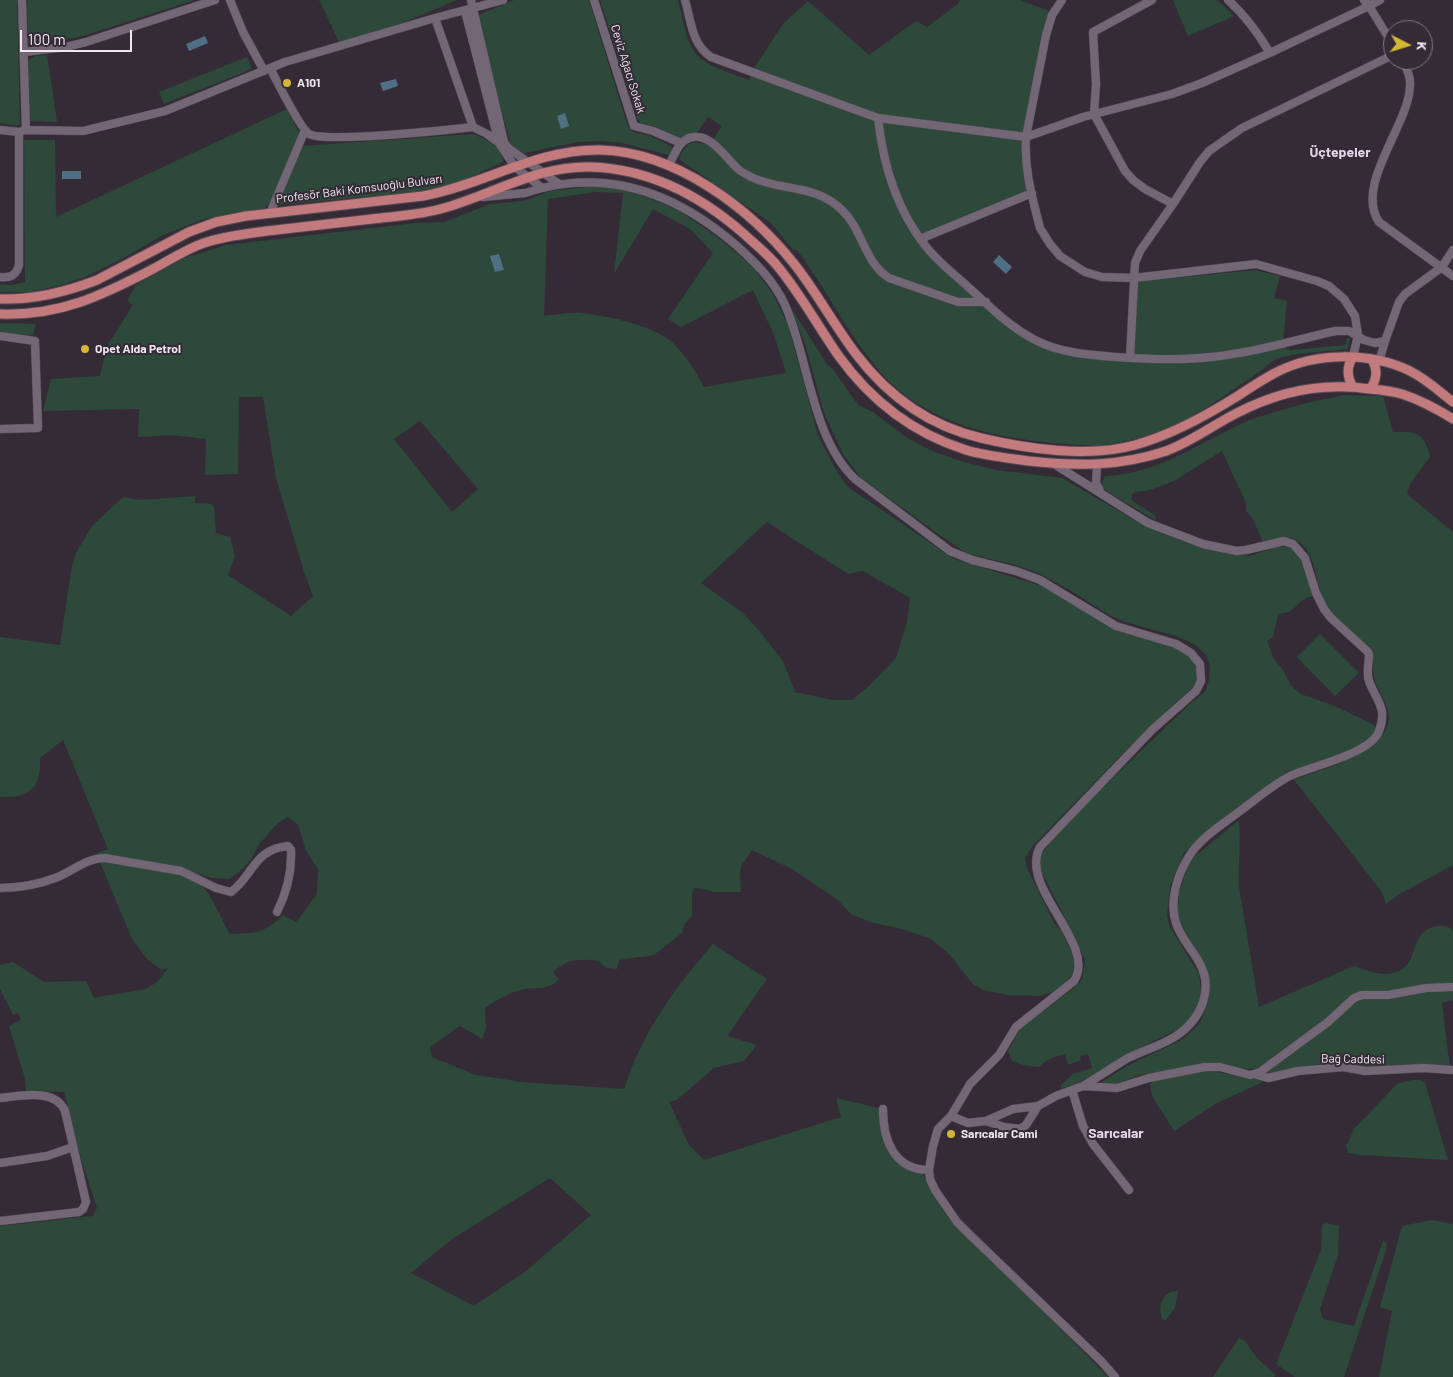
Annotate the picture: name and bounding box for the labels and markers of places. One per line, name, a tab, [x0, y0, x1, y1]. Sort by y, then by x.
place label: A101	[297, 76, 320, 90]
marker: A101	[281, 77, 293, 89]
place label: Opet Alda Petrol	[95, 342, 181, 356]
marker: Opet Alda Petrol	[79, 343, 91, 355]
place label: Sarıcalar Cami	[961, 1127, 1038, 1141]
marker: Sarıcalar Cami	[945, 1128, 957, 1140]

